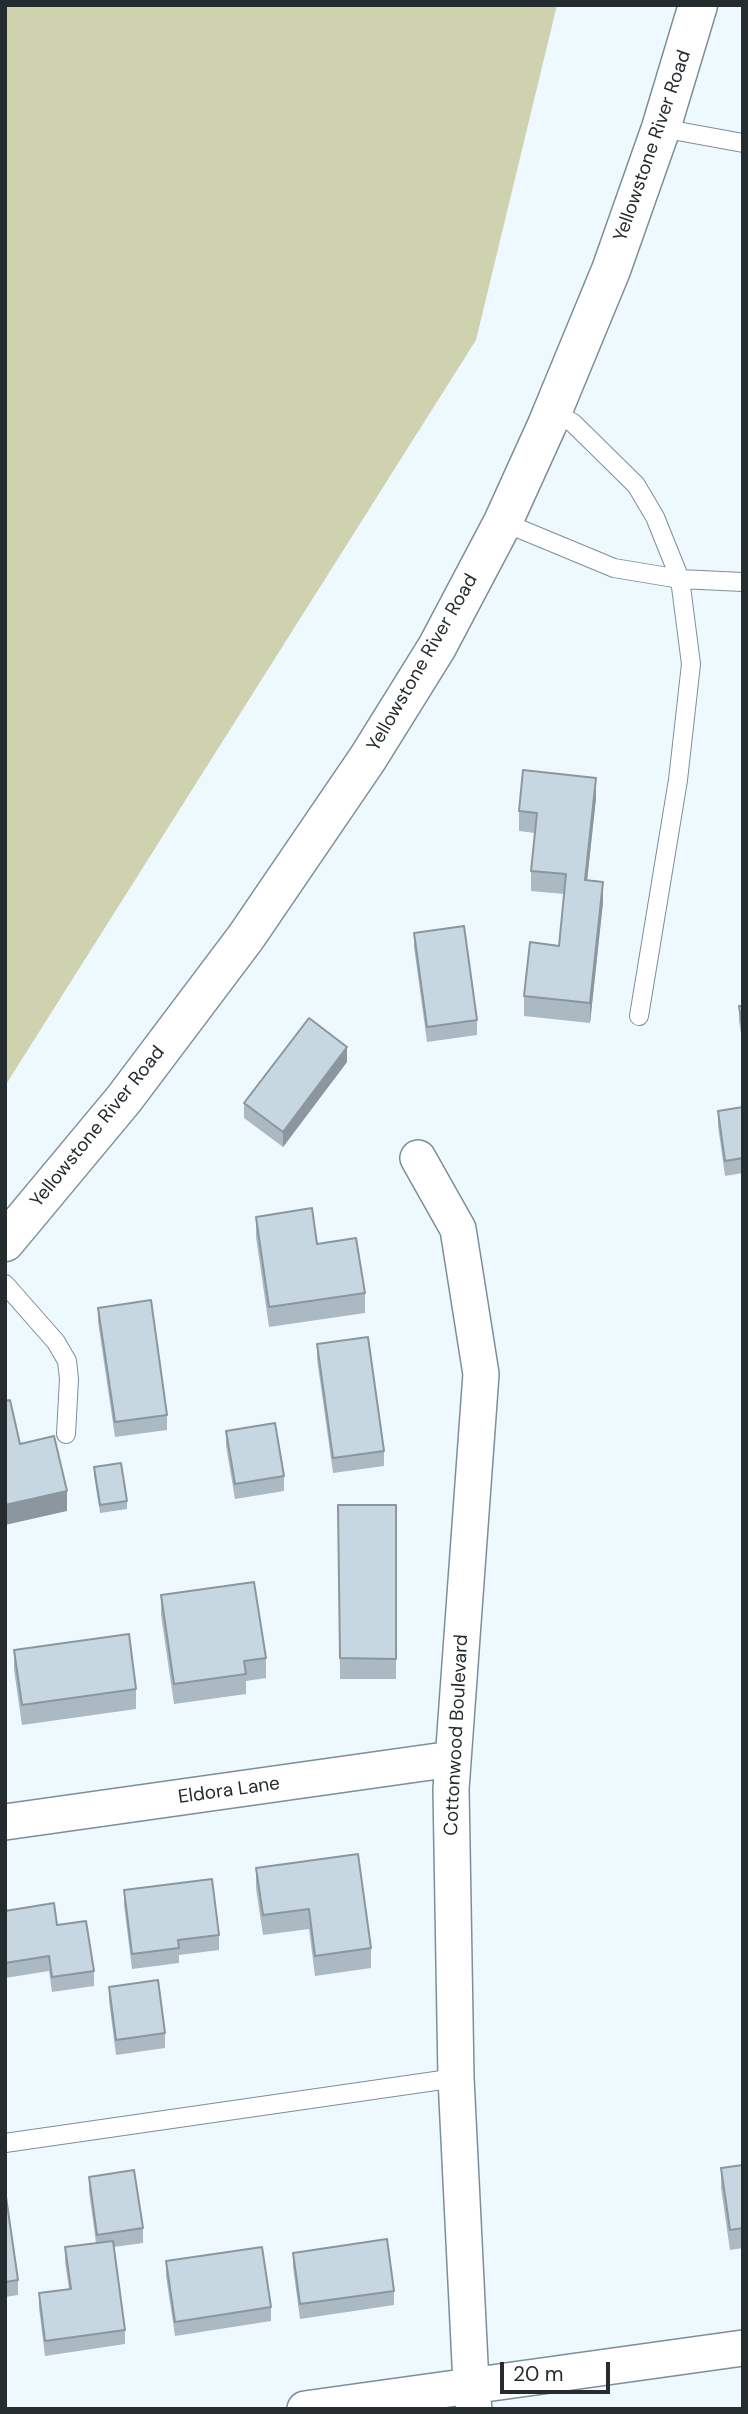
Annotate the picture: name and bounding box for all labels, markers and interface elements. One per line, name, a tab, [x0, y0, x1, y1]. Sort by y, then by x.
street label: Yellowstone River Road	[610, 47, 696, 245]
street label: Yellowstone River Road	[363, 570, 483, 756]
street label: Yellowstone River Road	[26, 1042, 170, 1212]
street label: Cottonwood Boulevard	[440, 1634, 474, 1836]
street label: Eldora Lane	[177, 1773, 281, 1809]
scale bar	[503, 2348, 613, 2392]
text: 20 m	[513, 2360, 564, 2388]

